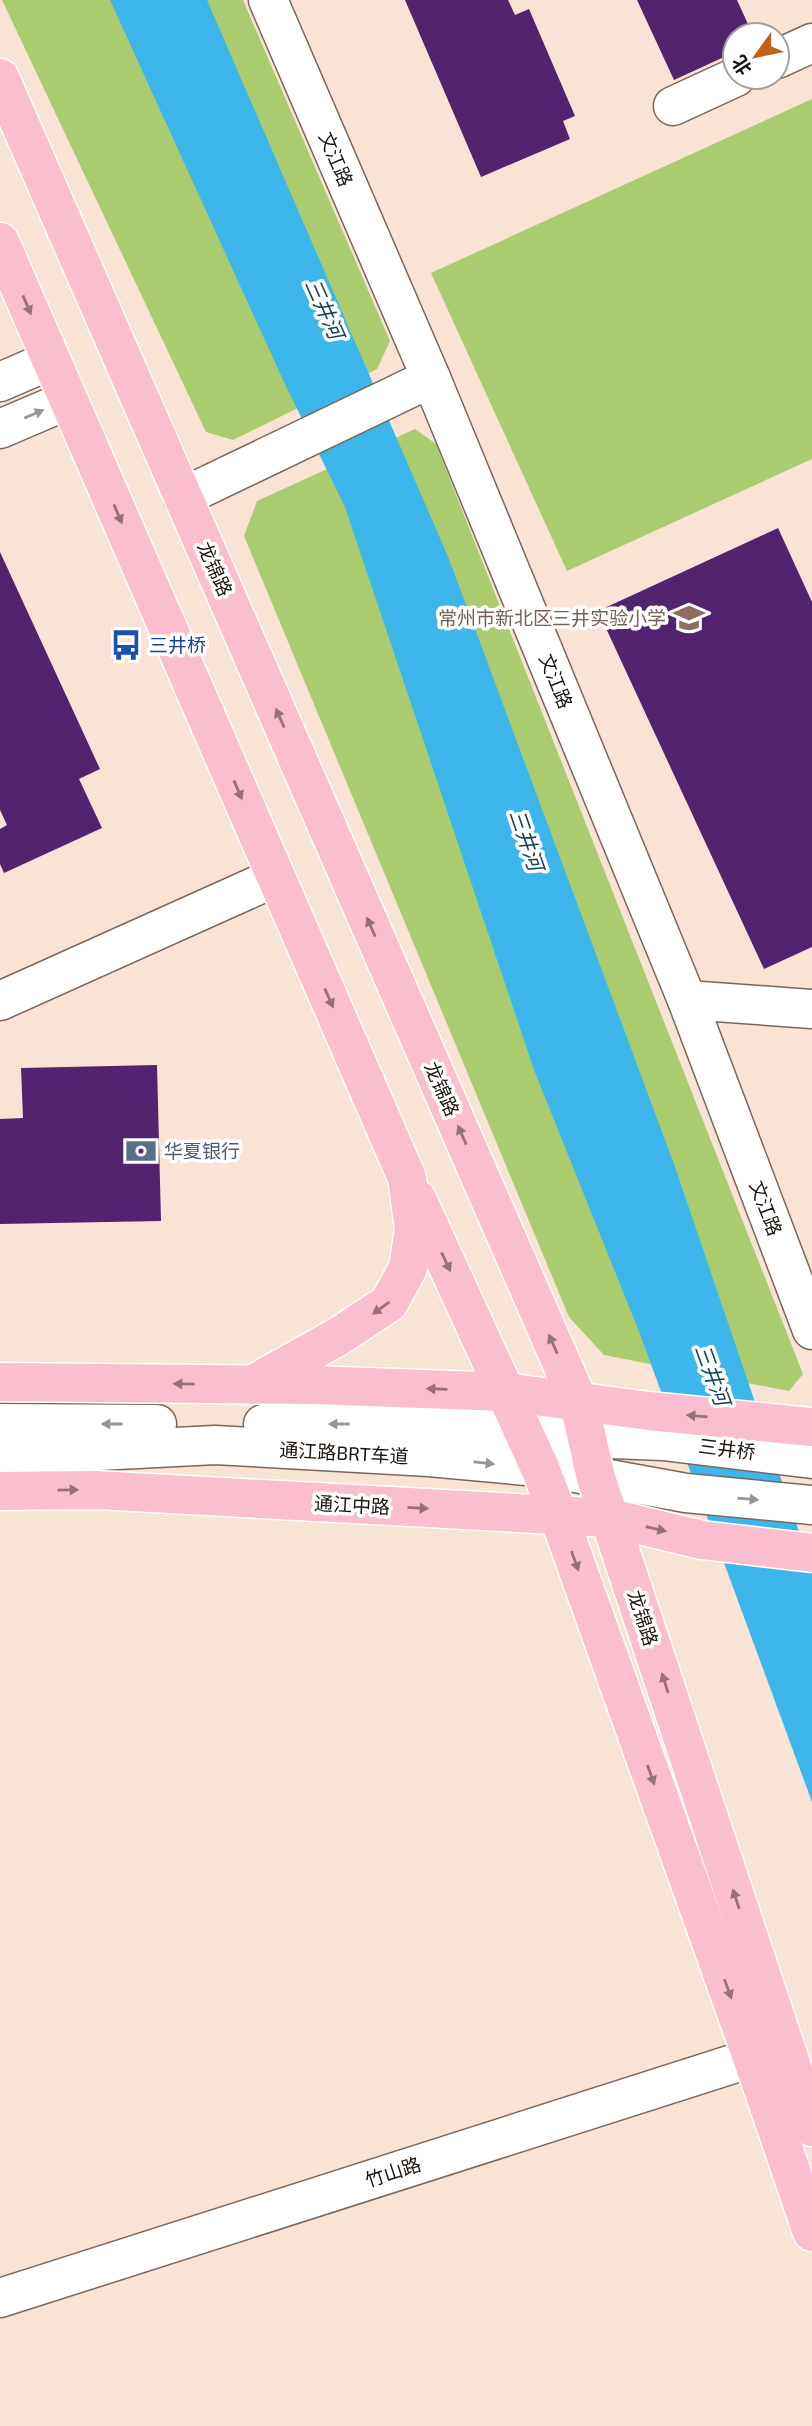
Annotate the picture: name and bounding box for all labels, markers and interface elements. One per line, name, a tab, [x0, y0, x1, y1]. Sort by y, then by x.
north arrow	[721, 21, 791, 91]
text: 北	[727, 51, 756, 80]
street label: 文江路	[315, 128, 358, 190]
water label: 三井河	[301, 275, 351, 346]
one-way arrow	[21, 295, 33, 315]
one-way arrow	[24, 409, 45, 420]
one-way arrow	[113, 503, 124, 524]
street label: 龙锦路	[193, 538, 238, 600]
school or university icon: 常州市新北区三井实验小学	[672, 601, 706, 635]
place label: 常州市新北区三井实验小学	[438, 606, 666, 629]
bus stop icon: 三井桥	[109, 628, 143, 662]
place label: 三井桥	[149, 633, 206, 656]
street label: 文江路	[535, 650, 578, 712]
one-way arrow	[274, 708, 285, 729]
one-way arrow	[232, 780, 244, 800]
water label: 三井河	[505, 806, 551, 877]
one-way arrow	[365, 917, 377, 937]
one-way arrow	[324, 988, 335, 1009]
street label: 龙锦路	[420, 1058, 465, 1120]
one-way arrow	[456, 1125, 467, 1146]
bank icon: 华夏银行	[124, 1134, 158, 1168]
place label: 华夏银行	[164, 1139, 240, 1162]
street label: 文江路	[746, 1177, 787, 1239]
one-way arrow	[440, 1252, 452, 1272]
one-way arrow	[371, 1301, 390, 1315]
one-way arrow	[547, 1334, 559, 1354]
water label: 三井河	[691, 1341, 737, 1412]
one-way arrow	[173, 1378, 195, 1390]
one-way arrow	[426, 1384, 448, 1395]
one-way arrow	[686, 1410, 708, 1421]
one-way arrow	[101, 1418, 123, 1430]
one-way arrow	[328, 1418, 350, 1430]
street label: 三井桥	[697, 1434, 757, 1463]
street label: 通江路BRT车道	[279, 1438, 409, 1467]
one-way arrow	[473, 1458, 495, 1469]
one-way arrow	[57, 1484, 79, 1496]
street label: 通江中路	[313, 1491, 391, 1518]
one-way arrow	[737, 1494, 759, 1505]
one-way arrow	[407, 1503, 429, 1514]
one-way arrow	[645, 1524, 667, 1535]
one-way arrow	[569, 1550, 580, 1571]
street label: 龙锦路	[624, 1587, 663, 1649]
one-way arrow	[659, 1673, 669, 1694]
one-way arrow	[646, 1765, 657, 1786]
one-way arrow	[730, 1889, 741, 1910]
one-way arrow	[723, 1979, 734, 2000]
street label: 竹山路	[362, 2152, 424, 2191]

